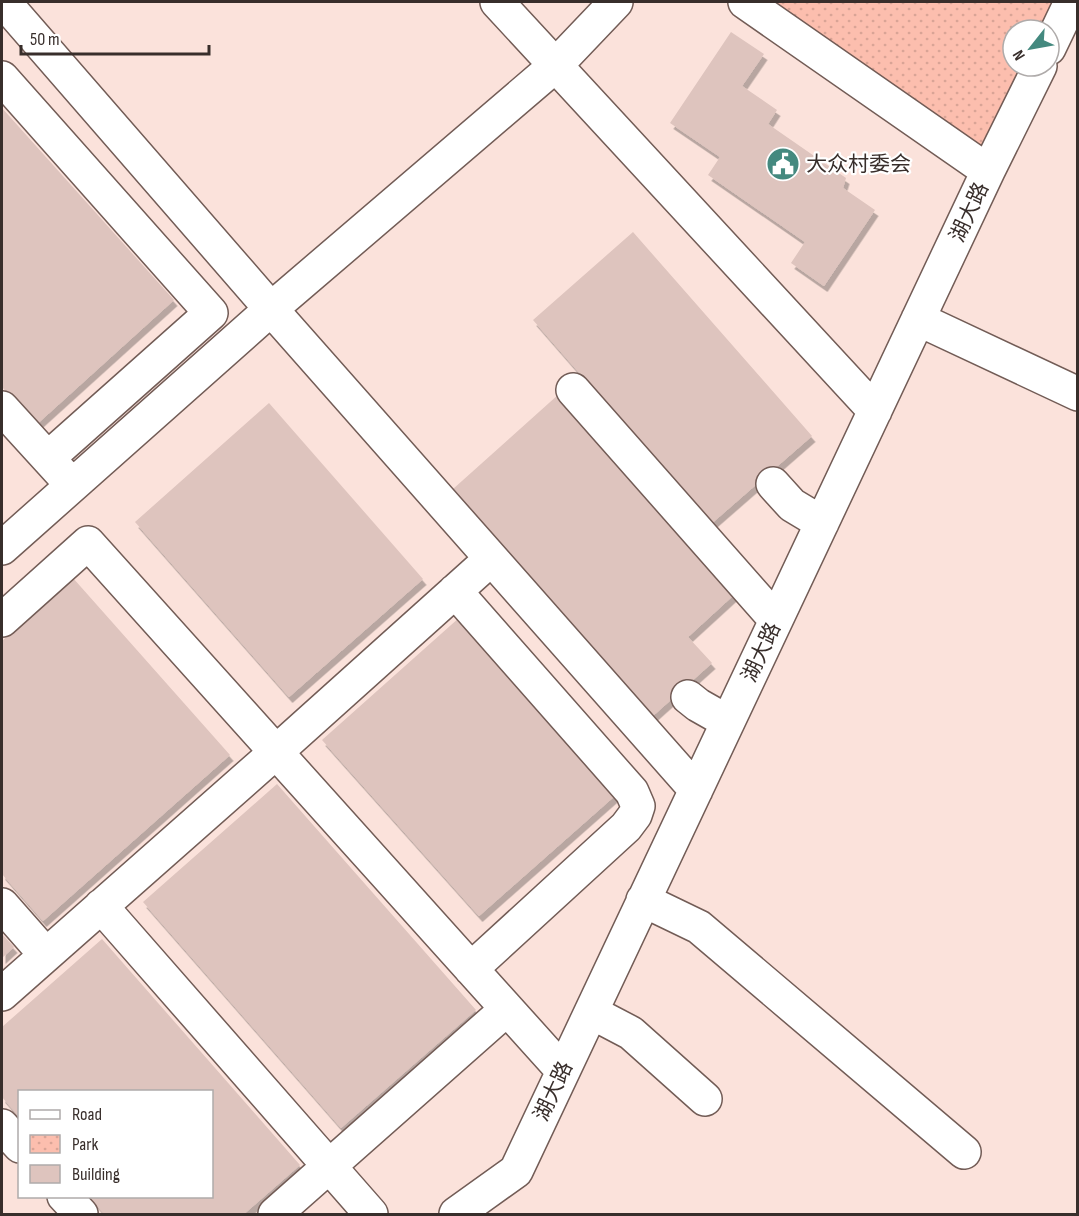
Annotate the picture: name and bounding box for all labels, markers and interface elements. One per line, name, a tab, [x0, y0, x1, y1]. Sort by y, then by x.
scale bar	[21, 18, 208, 56]
north arrow	[1001, 18, 1061, 78]
text: 50 m	[30, 29, 60, 50]
text: N	[1009, 46, 1030, 64]
public building icon: 大众村委会	[765, 146, 801, 182]
place label: 大众村委会	[806, 152, 911, 177]
street label: 湖大路	[945, 178, 994, 246]
street label: 湖大路	[737, 618, 786, 686]
street label: 湖大路	[529, 1057, 578, 1125]
legend	[18, 1090, 213, 1198]
text: Road	[72, 1104, 102, 1125]
text: Park	[72, 1134, 98, 1155]
text: Building	[72, 1164, 120, 1185]

